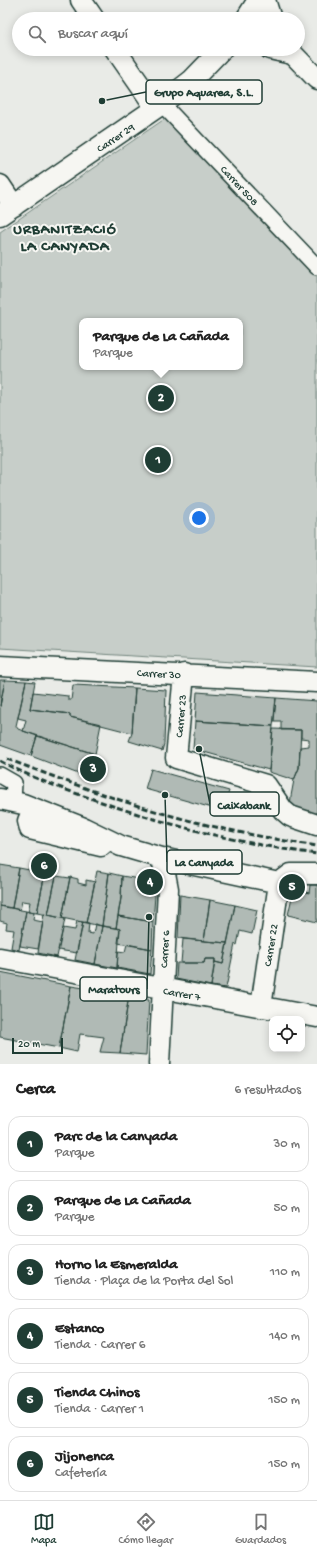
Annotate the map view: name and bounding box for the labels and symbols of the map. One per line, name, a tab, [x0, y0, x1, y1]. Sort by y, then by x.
callout: Grupo Aquarea, S.L.	[146, 80, 262, 104]
text: Grupo Aquarea, S.L.	[154, 87, 254, 101]
street label: Carrer 29	[95, 121, 138, 156]
street label: Carrer 508	[217, 164, 260, 209]
district label: URBANITZACIÓ LA CANYADA	[13, 221, 117, 256]
pin: 2	[148, 383, 174, 413]
pin: 1	[145, 445, 171, 475]
your location	[189, 508, 209, 528]
street label: Carrer 30	[137, 668, 181, 682]
street label: Carrer 23	[174, 694, 190, 738]
pin: 3	[80, 754, 106, 784]
callout: Caixabank	[210, 792, 279, 816]
text: Caixabank	[217, 800, 272, 814]
callout: La Canyada	[167, 850, 242, 874]
pin: 6	[31, 851, 57, 881]
text: La Canyada	[174, 857, 235, 871]
pin: 4	[137, 867, 163, 897]
pin: 5	[279, 872, 305, 902]
street label: Carrer 22	[263, 923, 281, 967]
street label: Carrer 6	[159, 930, 173, 968]
callout: Maratours	[80, 977, 147, 1001]
text: Maratours	[88, 984, 140, 998]
street label: Carrer 7	[162, 986, 202, 1004]
scale bar	[12, 1036, 63, 1055]

